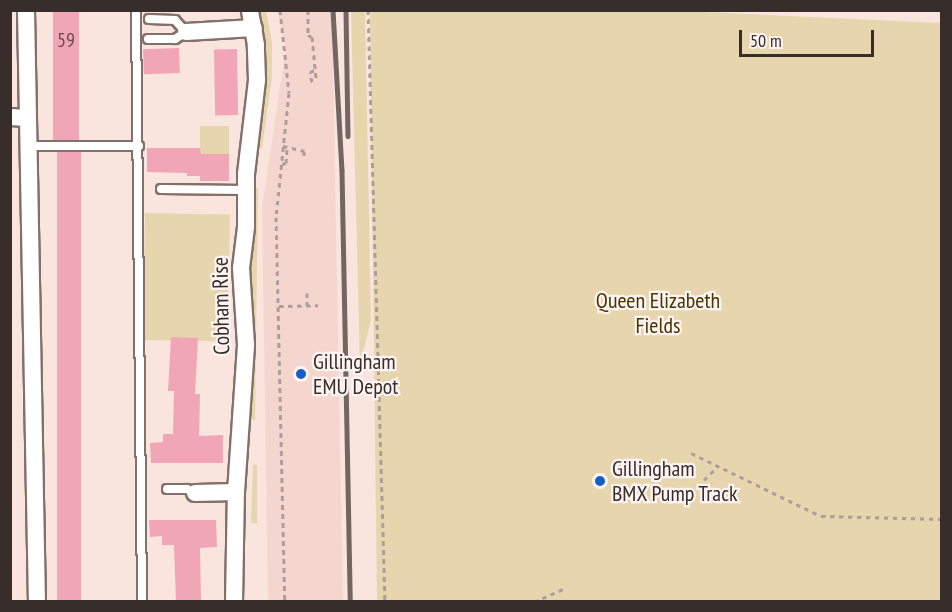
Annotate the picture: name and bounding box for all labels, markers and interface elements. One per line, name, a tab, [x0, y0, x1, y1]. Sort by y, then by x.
scale bar	[742, 18, 877, 56]
house number: 59	[57, 28, 75, 52]
text: 50 m	[750, 29, 782, 52]
street label: Cobham Rise	[207, 257, 235, 355]
park label: Queen Elizabeth Fields	[596, 287, 720, 338]
place label: Gillingham EMU Depot	[313, 348, 398, 400]
marker: Gillingham EMU Depot	[294, 367, 308, 381]
place label: Gillingham BMX Pump Track	[612, 455, 739, 506]
marker: Gillingham BMX Pump Track	[593, 474, 607, 488]

